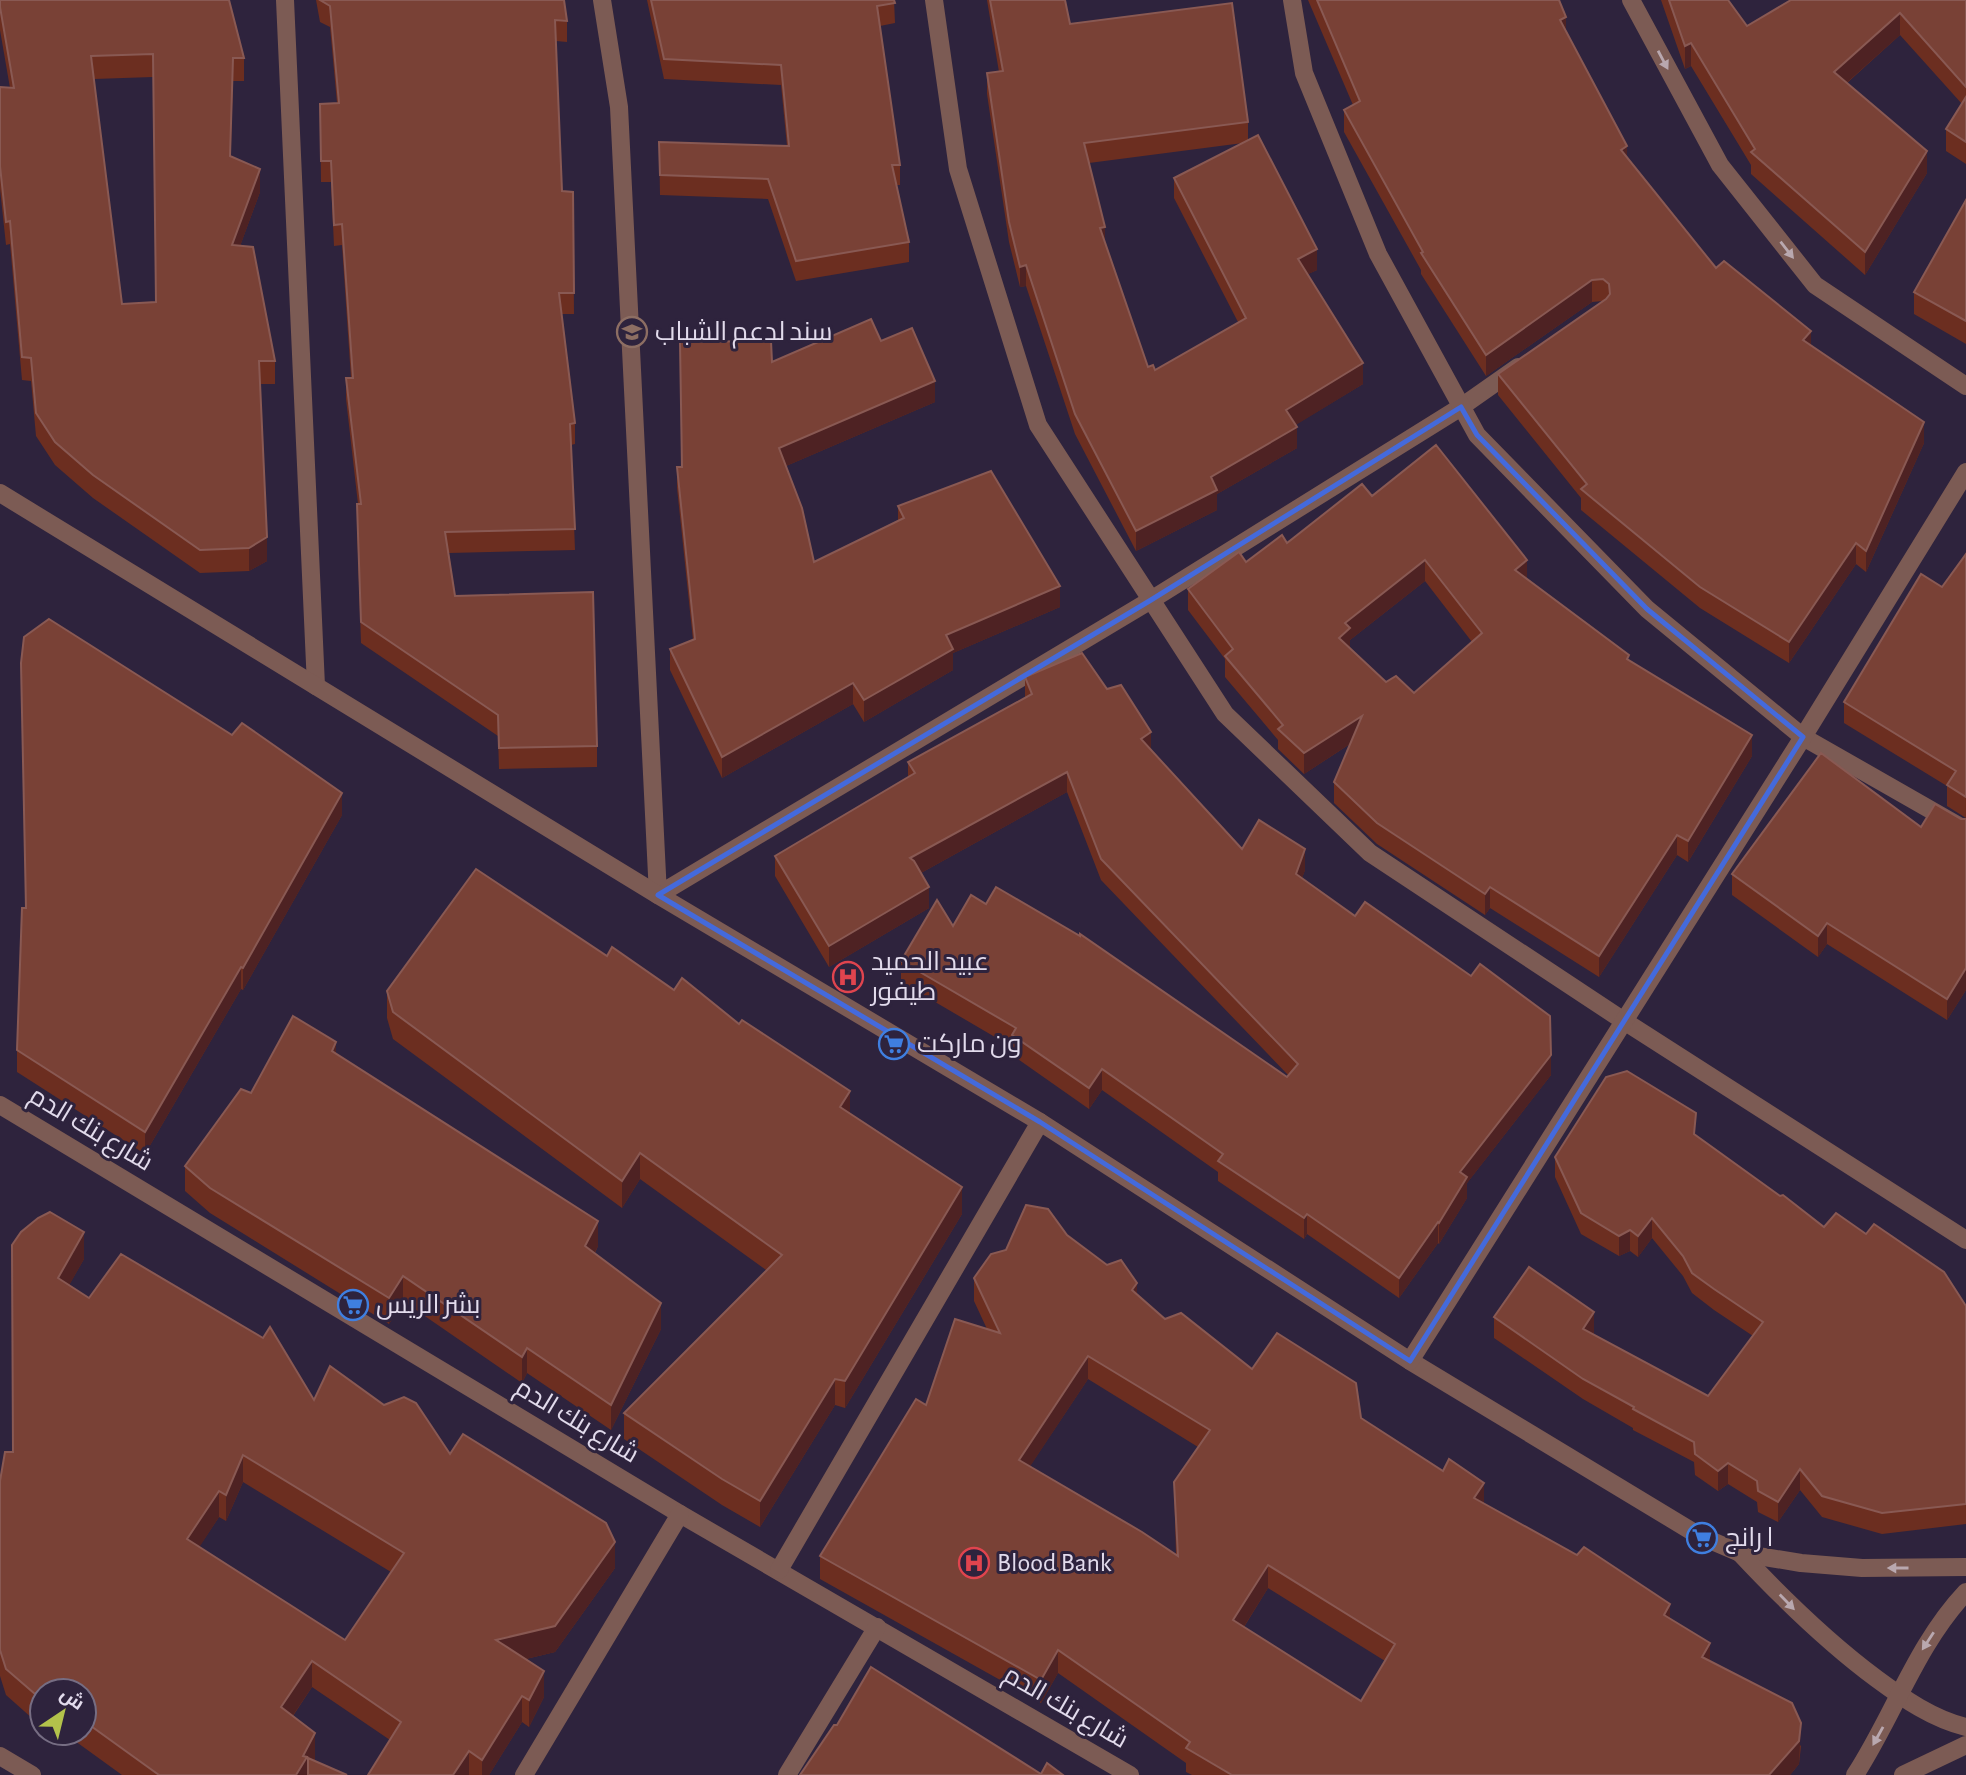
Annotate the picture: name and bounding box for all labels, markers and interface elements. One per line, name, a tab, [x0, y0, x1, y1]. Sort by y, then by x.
one-way arrow	[1657, 50, 1669, 70]
one-way arrow	[1780, 240, 1795, 258]
school or university icon: سند لدعم الشباب	[615, 315, 649, 349]
place label: سند لدعم الشباب	[655, 319, 833, 349]
place label: عبيد الحميد طيفور	[869, 949, 989, 1006]
hospital icon: عبيد الحميد طيفور	[831, 960, 865, 994]
supermarket icon: ون ماركت	[877, 1027, 911, 1061]
place label: ون ماركت	[917, 1031, 1021, 1058]
street label: شارع بنك الدم	[23, 1082, 157, 1179]
supermarket icon: بشر الريس	[336, 1288, 370, 1322]
place label: بشر الريس	[376, 1292, 480, 1320]
street label: شارع بنك الدم	[509, 1374, 643, 1471]
supermarket icon: ا رانج	[1685, 1521, 1719, 1555]
place label: ا رانج	[1725, 1525, 1773, 1554]
hospital icon: Blood Bank	[957, 1546, 991, 1580]
place label: Blood Bank	[997, 1550, 1112, 1576]
one-way arrow	[1887, 1562, 1909, 1573]
one-way arrow	[1778, 1594, 1795, 1611]
one-way arrow	[1922, 1631, 1935, 1651]
street label: شارع بنك الدم	[997, 1661, 1133, 1756]
north arrow	[28, 1677, 98, 1747]
text: ش	[56, 1684, 88, 1715]
one-way arrow	[1872, 1726, 1884, 1745]

